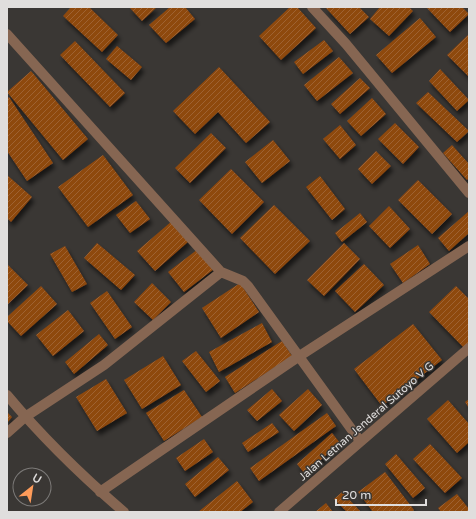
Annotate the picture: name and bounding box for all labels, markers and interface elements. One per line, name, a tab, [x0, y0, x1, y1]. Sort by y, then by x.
street label: Jalan Letnan Jenderal Sutoyo V G	[296, 359, 436, 484]
north arrow	[12, 467, 52, 507]
text: U	[30, 471, 44, 486]
scale bar	[336, 481, 426, 507]
text: 20 m	[342, 488, 371, 502]

